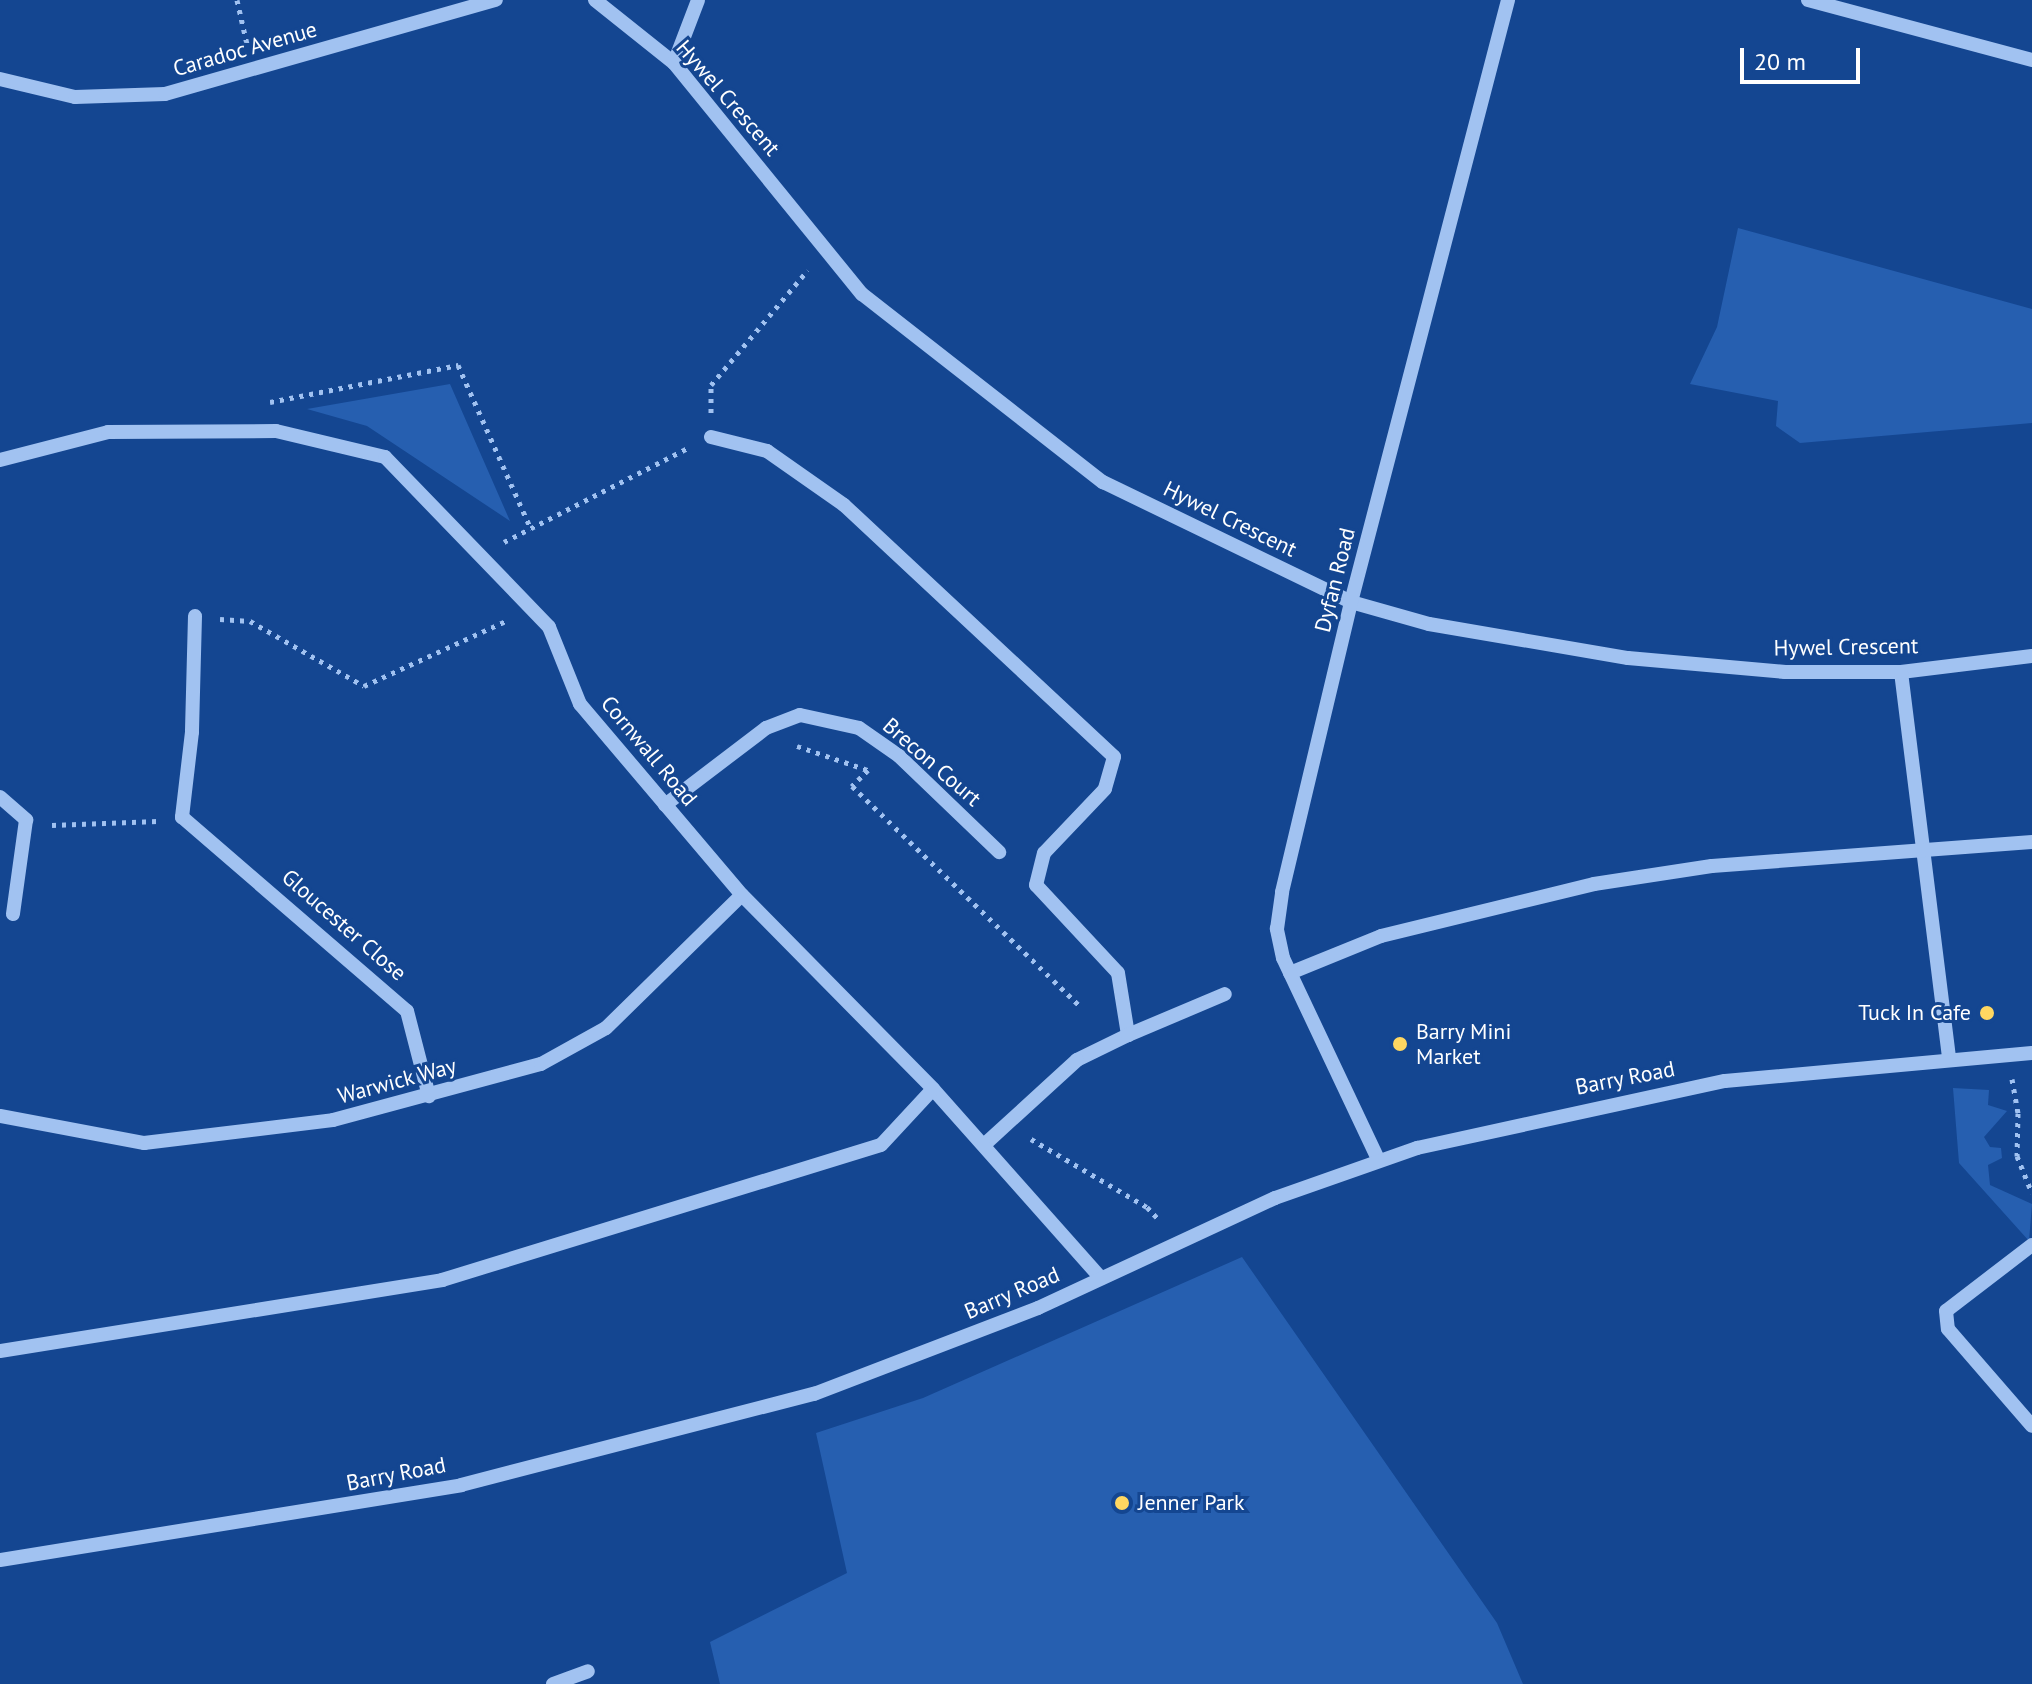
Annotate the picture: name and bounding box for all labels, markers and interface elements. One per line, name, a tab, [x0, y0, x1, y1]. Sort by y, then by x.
street label: Caradoc Avenue	[169, 16, 321, 82]
scale bar	[1744, 32, 1864, 82]
street label: Hywel Crescent	[671, 35, 785, 161]
text: 20 m	[1754, 46, 1806, 77]
street label: Hywel Crescent	[1159, 475, 1301, 563]
street label: Dyfan Road	[1309, 525, 1361, 635]
street label: Hywel Crescent	[1773, 633, 1919, 661]
street label: Cornwall Road	[595, 691, 703, 811]
street label: Brecon Court	[878, 712, 986, 812]
street label: Gloucester Close	[276, 864, 412, 986]
place label: Tuck In Cafe	[1858, 1000, 1971, 1026]
marker: Tuck In Cafe	[1978, 1004, 1996, 1022]
place label: Barry Mini Market	[1416, 1018, 1512, 1070]
marker: Barry Mini Market	[1391, 1035, 1409, 1053]
street label: Warwick Way	[334, 1052, 460, 1110]
street label: Barry Road	[1573, 1055, 1677, 1101]
street label: Barry Road	[960, 1261, 1064, 1325]
street label: Barry Road	[344, 1451, 448, 1497]
place label: Jenner Park	[1138, 1490, 1245, 1516]
marker: Jenner Park	[1113, 1494, 1131, 1512]

